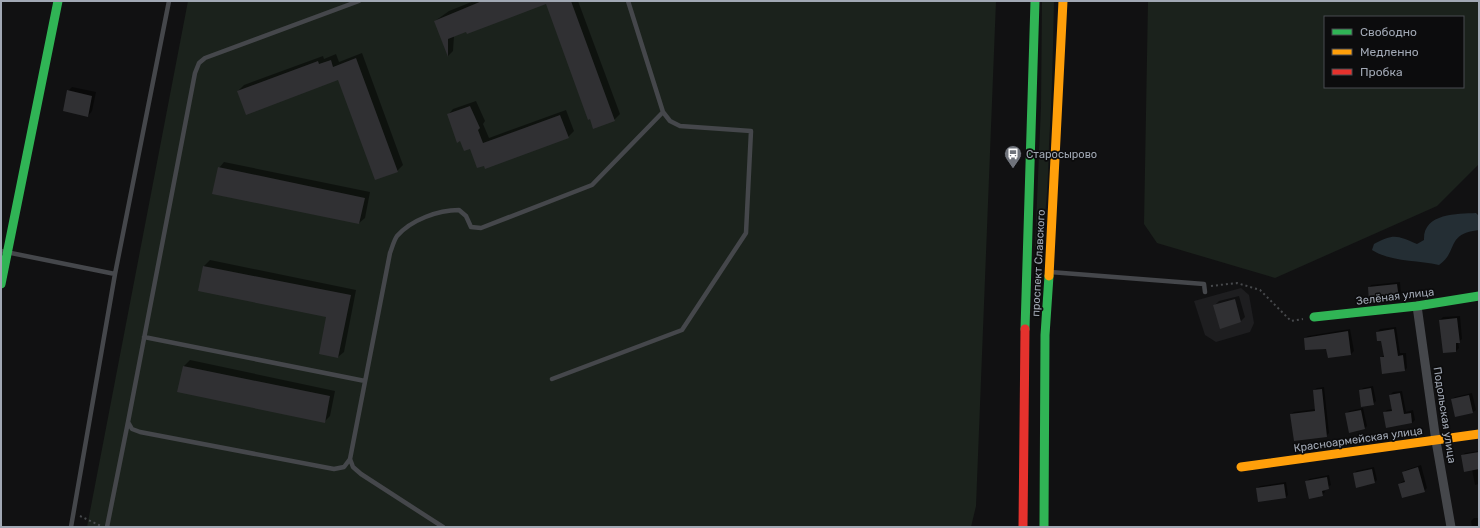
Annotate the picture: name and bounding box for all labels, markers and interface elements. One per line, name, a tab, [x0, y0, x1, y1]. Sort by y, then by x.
legend	[1324, 16, 1464, 88]
text: Свободно	[1360, 25, 1417, 39]
text: Медленно	[1360, 45, 1419, 59]
text: Пробка	[1360, 65, 1403, 79]
bus stop icon: Старосырово	[1003, 144, 1023, 169]
place label: Старосырово	[1026, 148, 1097, 161]
street label: проспект Славского	[1029, 209, 1048, 317]
street label: Зелёная улица	[1355, 285, 1435, 308]
street label: Подольская улица	[1430, 366, 1459, 464]
street label: Красноармейская улица	[1293, 424, 1423, 455]

